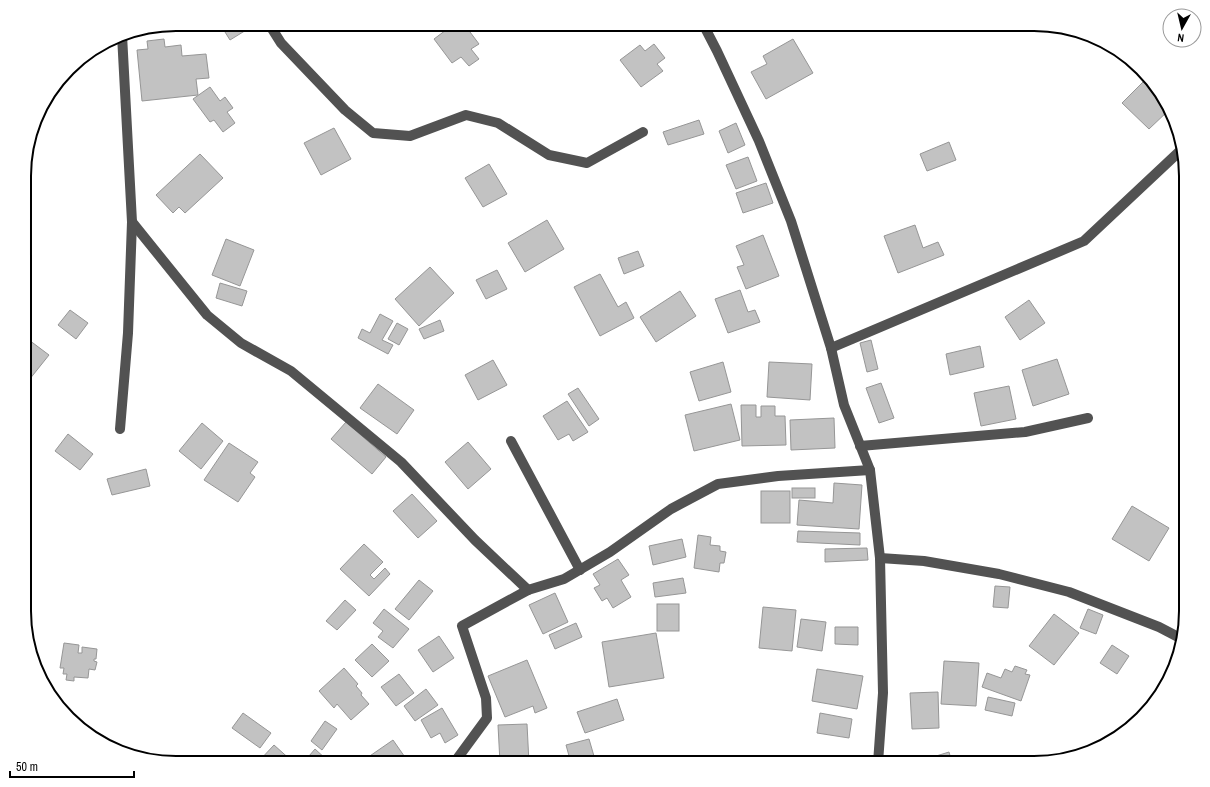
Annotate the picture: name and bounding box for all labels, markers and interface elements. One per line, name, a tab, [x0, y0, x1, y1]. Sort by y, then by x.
north arrow	[1162, 8, 1202, 48]
text: N	[1176, 31, 1185, 45]
scale bar	[10, 753, 134, 779]
text: 50 m	[16, 759, 38, 775]

